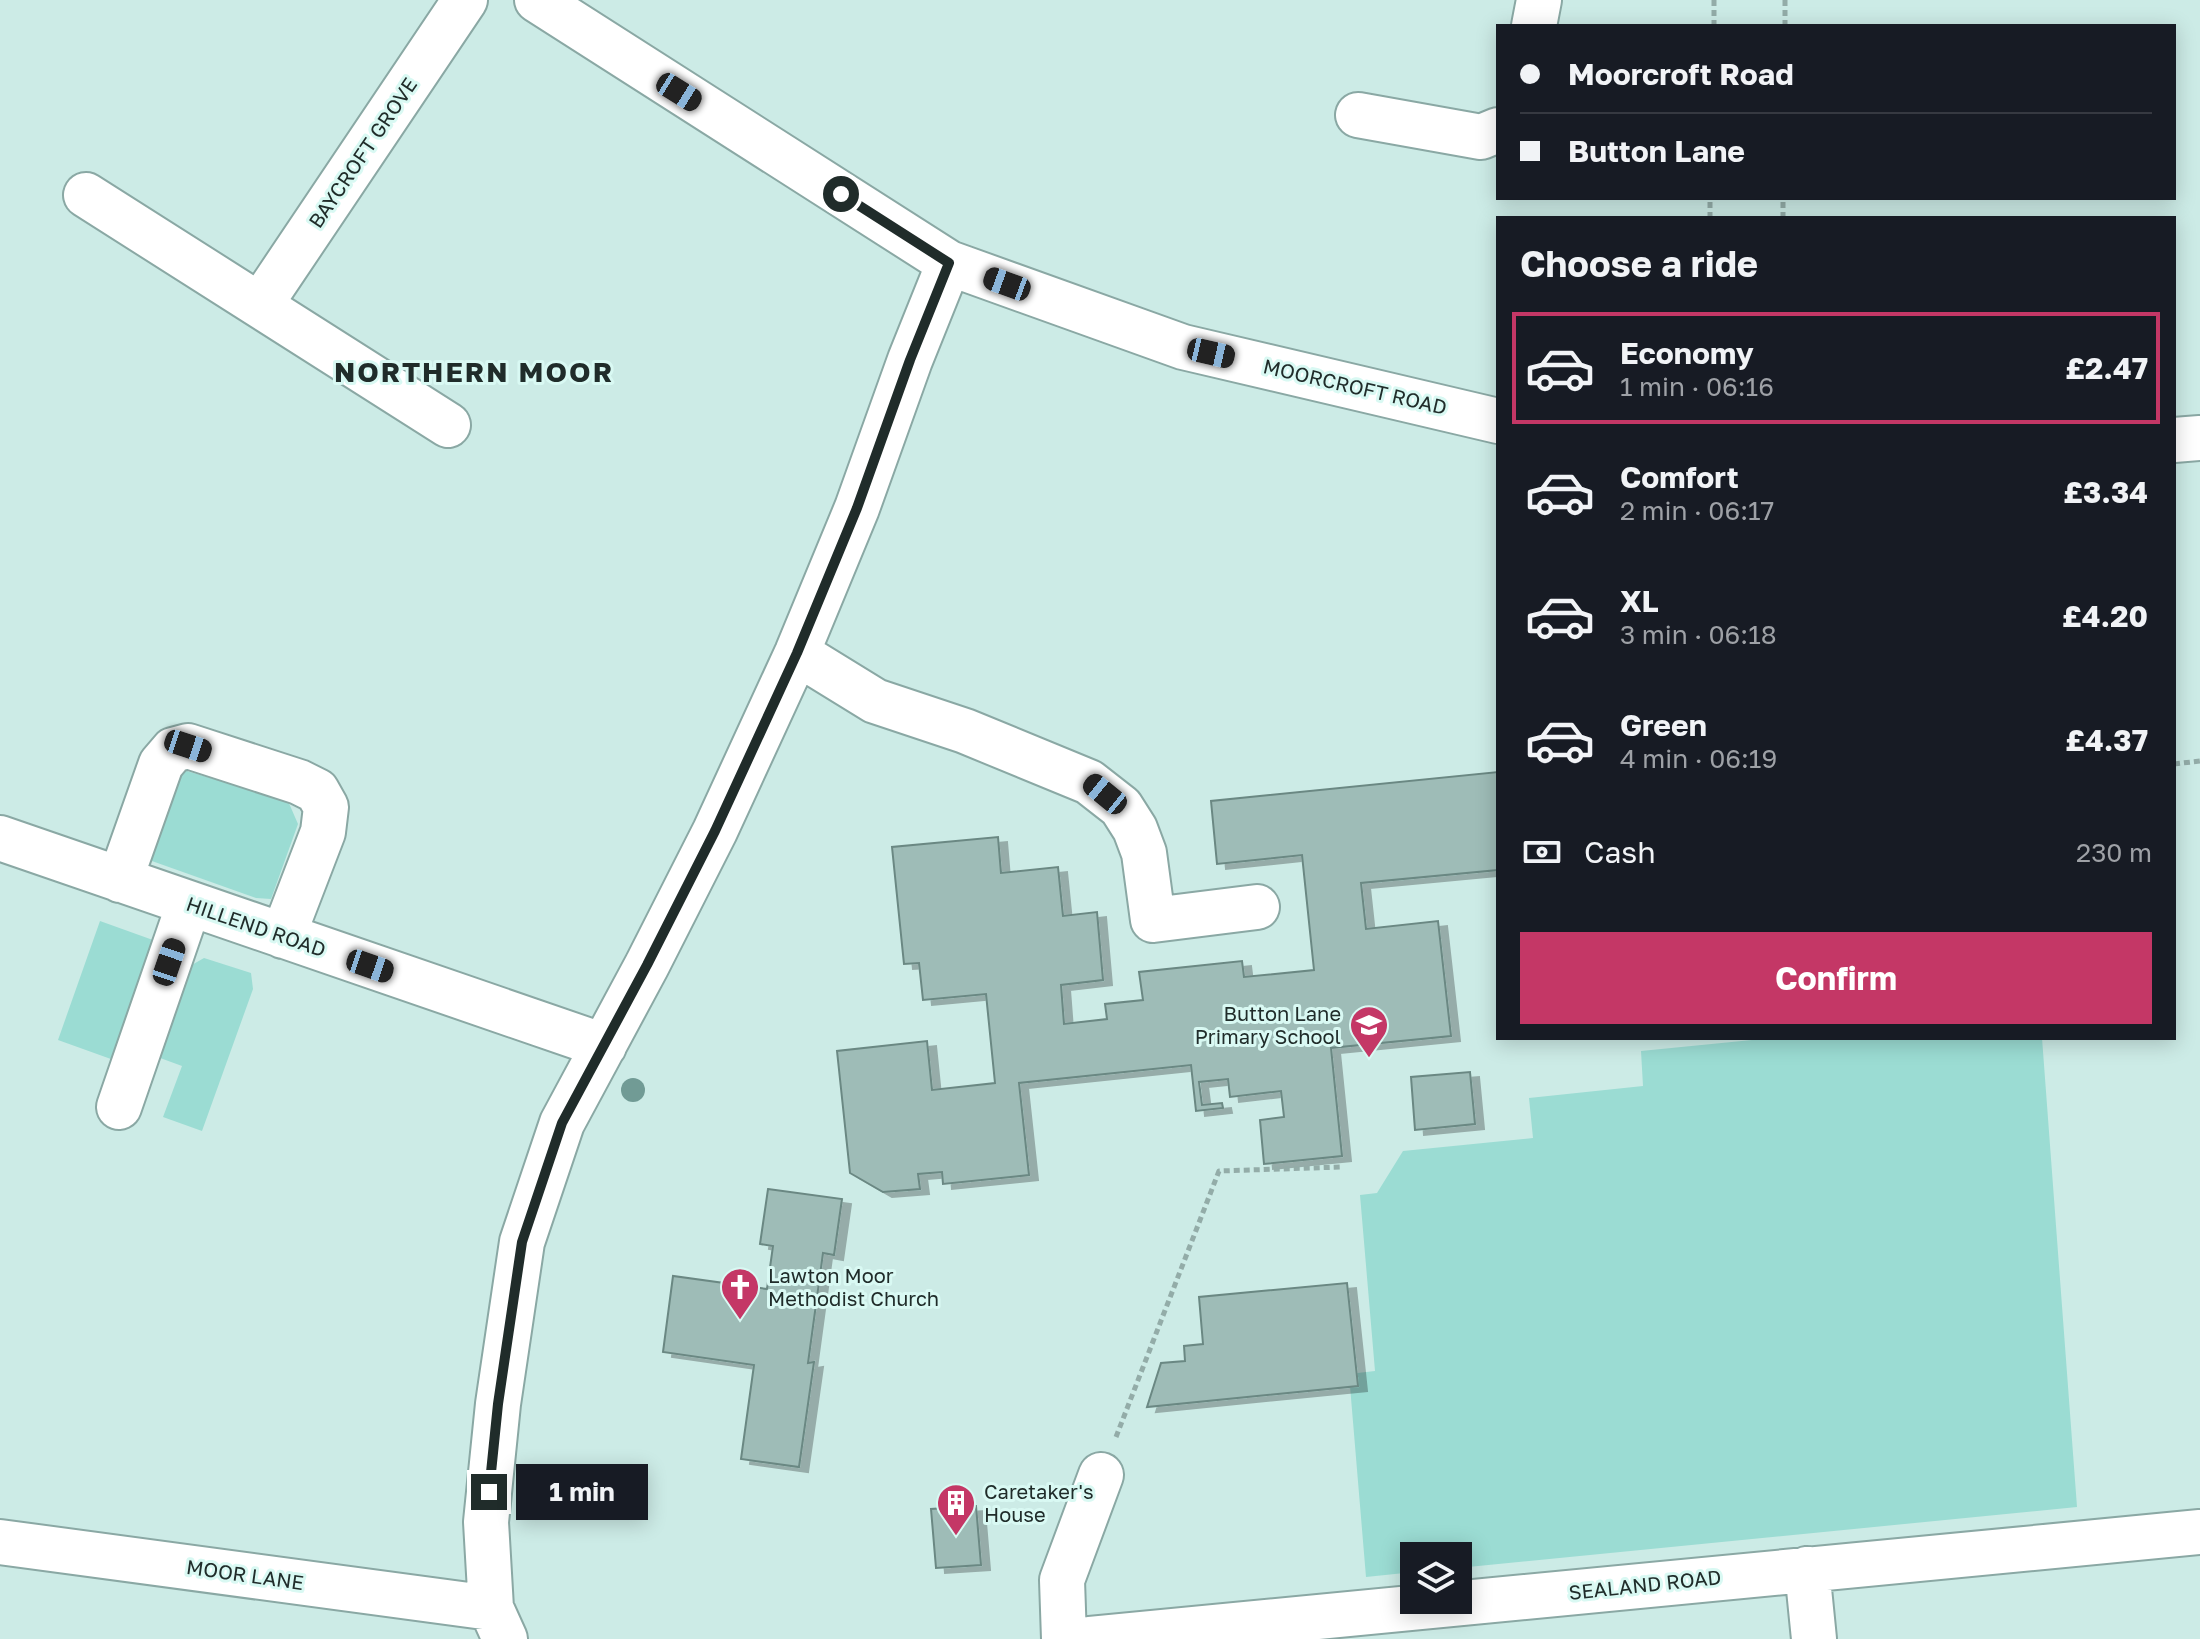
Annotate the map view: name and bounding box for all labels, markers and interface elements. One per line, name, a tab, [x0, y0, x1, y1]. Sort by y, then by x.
text: Moorcroft Road	[1568, 56, 1794, 92]
car	[652, 69, 706, 115]
street label: BAYCROFT GROVE	[303, 73, 421, 232]
text: Button Lane	[1568, 133, 1745, 169]
route start	[823, 176, 859, 212]
text: Choose a ride	[1520, 242, 1758, 285]
car	[980, 265, 1034, 303]
icon: car	[1524, 332, 1596, 404]
text: Economy	[1620, 335, 1754, 371]
car	[1185, 336, 1237, 370]
text: £2.47	[2065, 350, 2148, 386]
street label: MOORCROFT ROAD	[1261, 353, 1449, 419]
district label: NORTHERN MOOR	[334, 355, 614, 388]
text: 1 min · 06:16	[1620, 371, 1774, 402]
icon: car	[1524, 456, 1596, 528]
text: Comfort	[1620, 459, 1739, 495]
text: £3.34	[2063, 474, 2148, 510]
text: 2 min · 06:17	[1620, 495, 1774, 526]
icon: car	[1524, 580, 1596, 652]
text: XL	[1620, 583, 1659, 619]
text: £4.20	[2062, 598, 2148, 634]
text: 3 min · 06:18	[1620, 619, 1777, 650]
icon: car	[1524, 704, 1596, 776]
text: Green	[1620, 707, 1707, 743]
text: £4.37	[2065, 722, 2148, 758]
car	[161, 727, 215, 765]
text: 4 min · 06:19	[1620, 743, 1777, 774]
car	[1079, 770, 1131, 818]
icon: cash	[1520, 830, 1564, 874]
text: Cash	[1584, 834, 1656, 870]
text: 230 m	[2076, 837, 2152, 868]
street label: HILLEND ROAD	[183, 891, 329, 961]
button: Confirm	[1520, 932, 2152, 1024]
car	[150, 935, 188, 989]
car	[343, 947, 397, 985]
place label: Button Lane Primary School	[1195, 1001, 1341, 1048]
school or university icon: Button Lane Primary School	[1348, 1004, 1390, 1059]
place label: Lawton Moor Methodist Church	[768, 1263, 939, 1310]
church icon: Lawton Moor Methodist Church	[719, 1266, 761, 1321]
callout: 1 min	[517, 1464, 649, 1520]
route end	[471, 1474, 507, 1510]
text: 1 min	[549, 1476, 615, 1507]
place label: Caretaker's House	[984, 1479, 1094, 1526]
building icon: Caretaker's House	[935, 1482, 977, 1537]
map controls	[1400, 1542, 1472, 1614]
button: layers	[1400, 1542, 1472, 1614]
street label: MOOR LANE	[185, 1554, 305, 1594]
street label: SEALAND ROAD	[1567, 1564, 1722, 1604]

